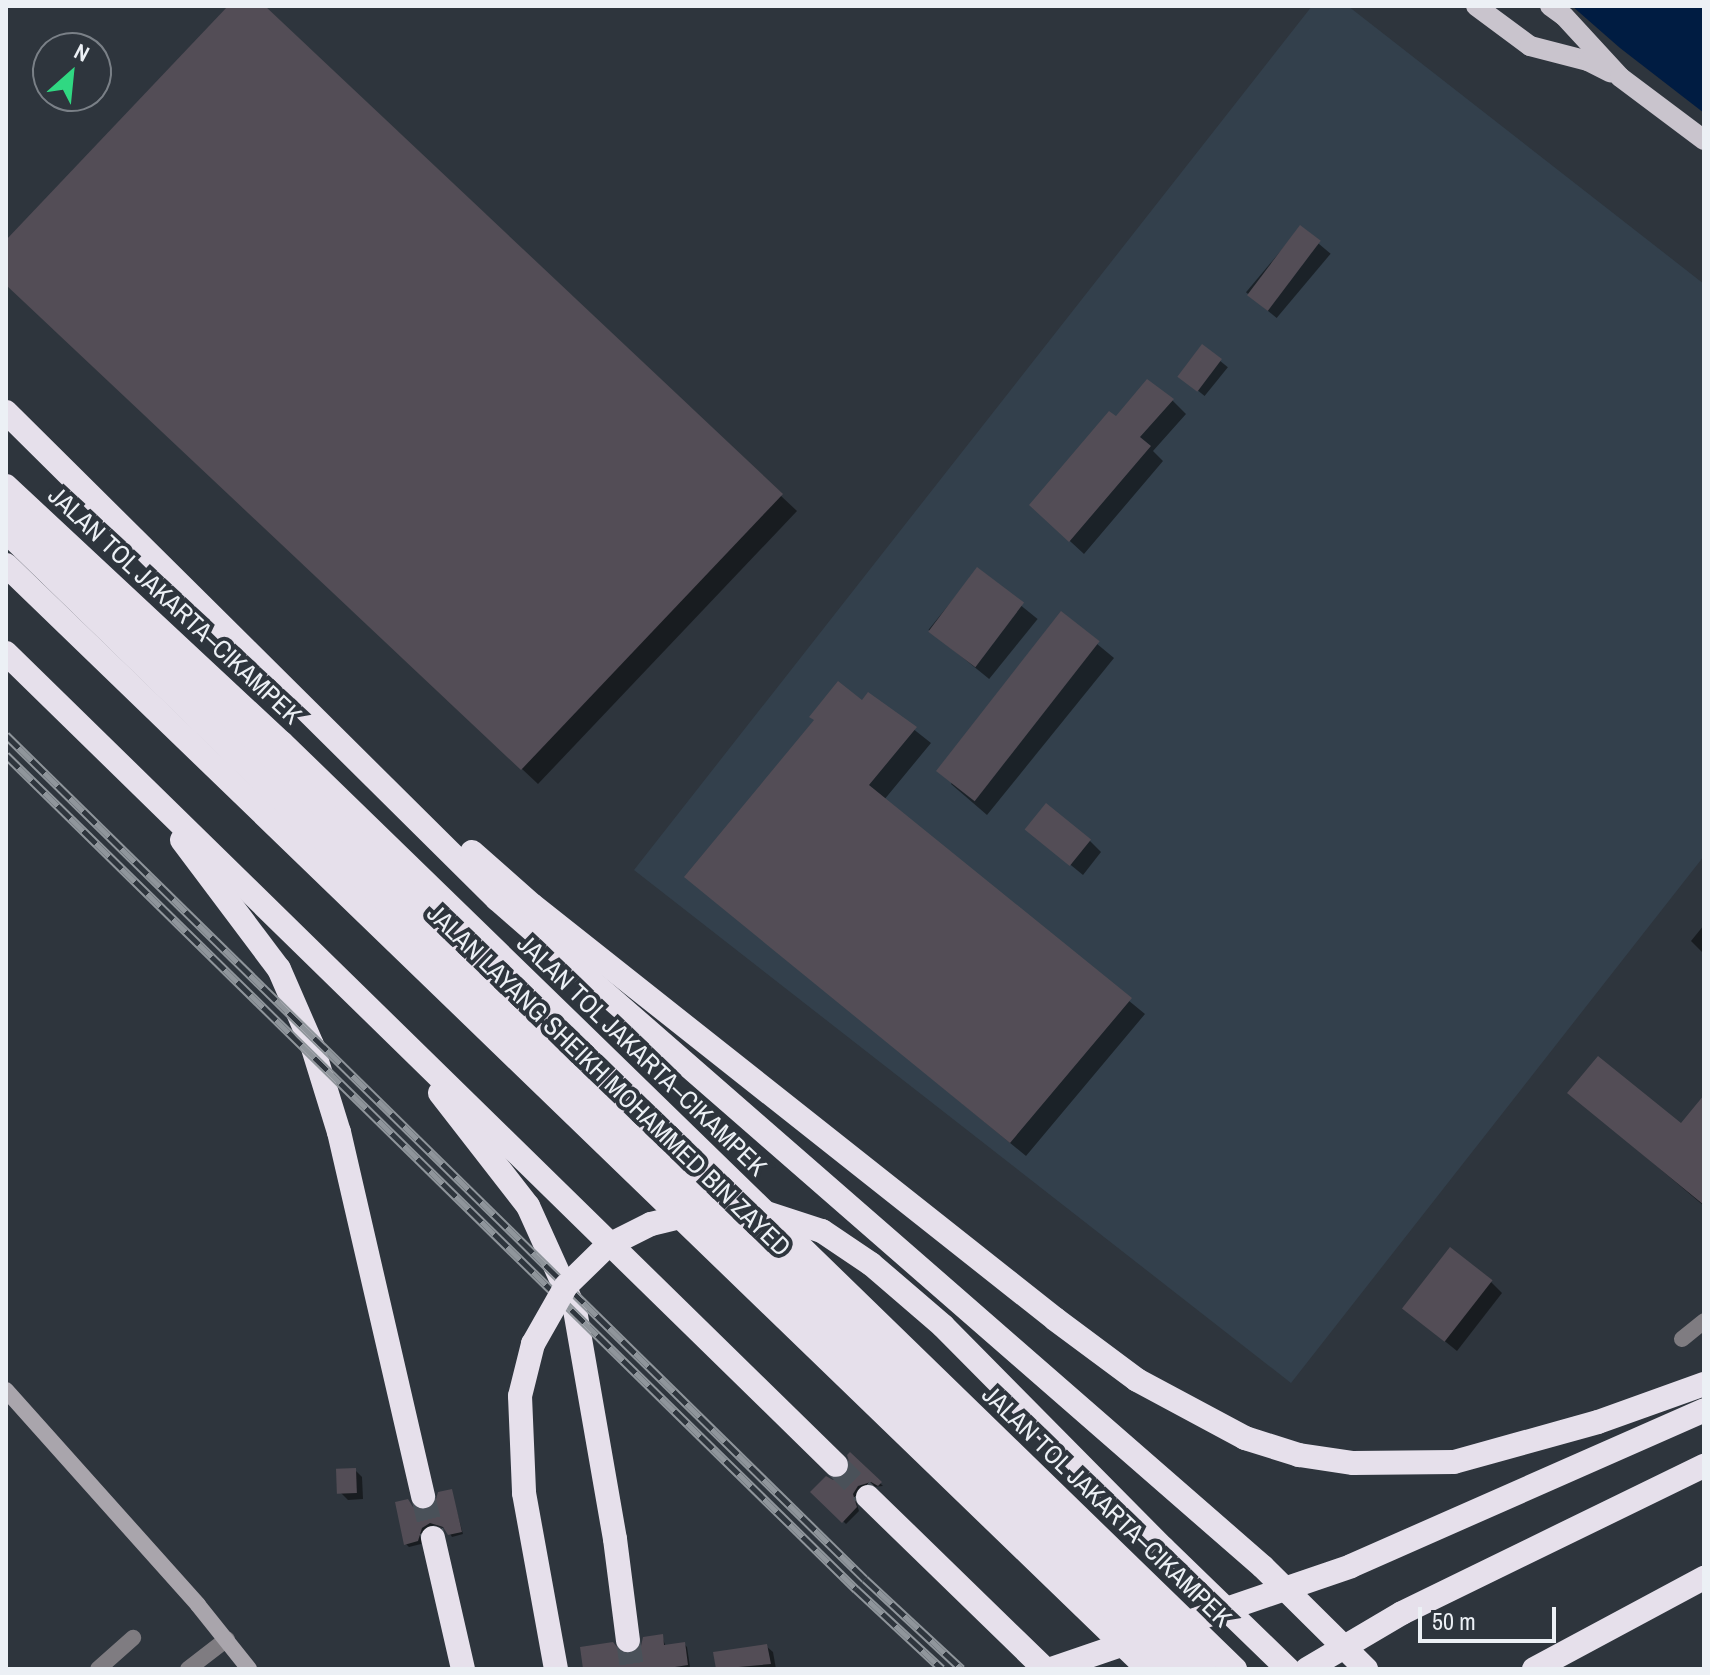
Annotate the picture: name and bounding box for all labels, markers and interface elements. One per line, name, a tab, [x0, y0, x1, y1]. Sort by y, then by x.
north arrow	[32, 32, 112, 112]
text: N	[69, 36, 95, 69]
street label: JALAN TOL JAKARTA–CIKAMPEK	[42, 479, 308, 731]
street label: JALAN LAYANG SHEIKH MOHAMMED BIN ZAYED	[421, 898, 797, 1262]
street label: JALAN TOL JAKARTA–CIKAMPEK	[511, 927, 773, 1183]
street label: JALAN TOL JAKARTA–CIKAMPEK	[976, 1378, 1238, 1634]
scale bar	[1422, 1591, 1560, 1641]
text: 50 m	[1432, 1605, 1476, 1637]

